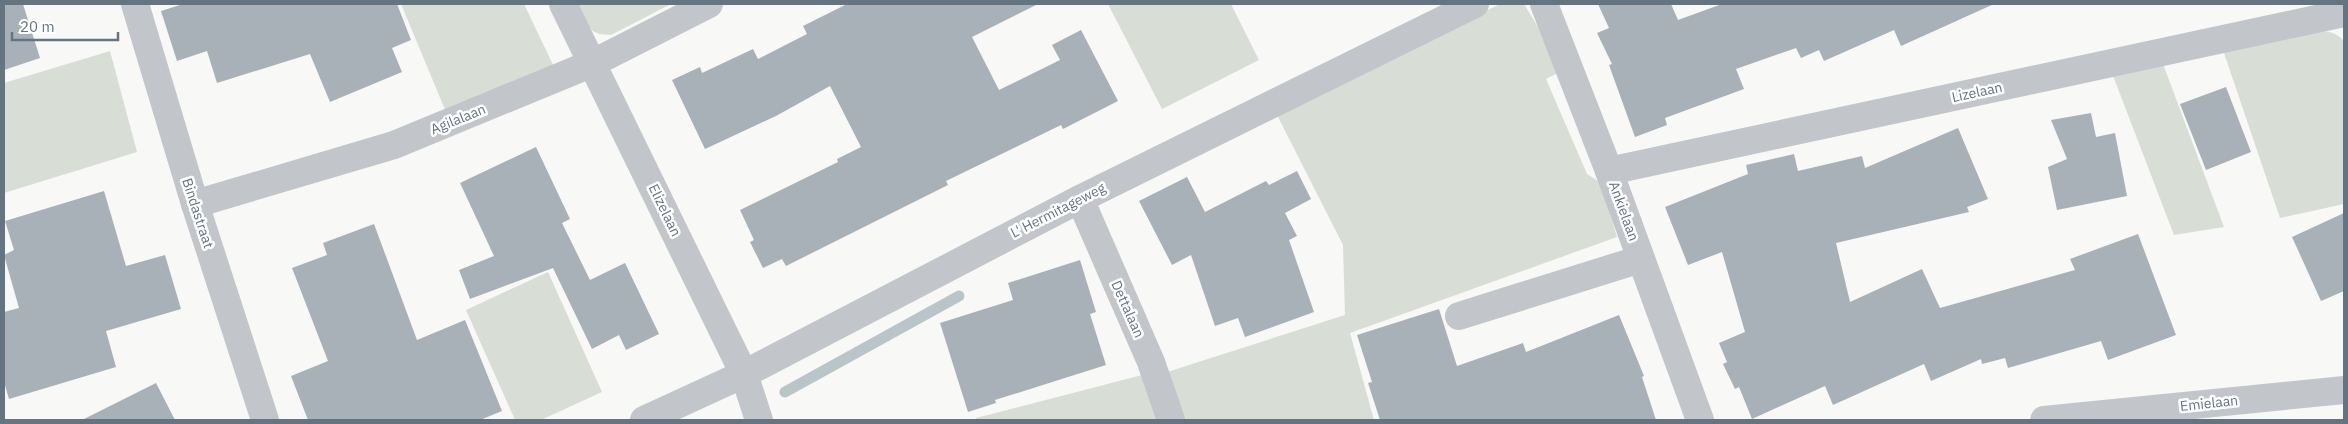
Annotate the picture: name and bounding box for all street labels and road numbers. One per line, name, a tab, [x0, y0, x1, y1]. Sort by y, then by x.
street label: Lizelaan	[1950, 78, 2004, 106]
street label: Agilalaan	[428, 100, 488, 138]
street label: Bindastraat	[178, 176, 218, 250]
street label: L' Hermitageweg	[1007, 178, 1109, 242]
street label: Ankielaan	[1605, 179, 1643, 243]
street label: Elizelaan	[645, 181, 685, 239]
street label: Dettalaan	[1107, 277, 1149, 341]
street label: Emielaan	[2179, 391, 2239, 415]

